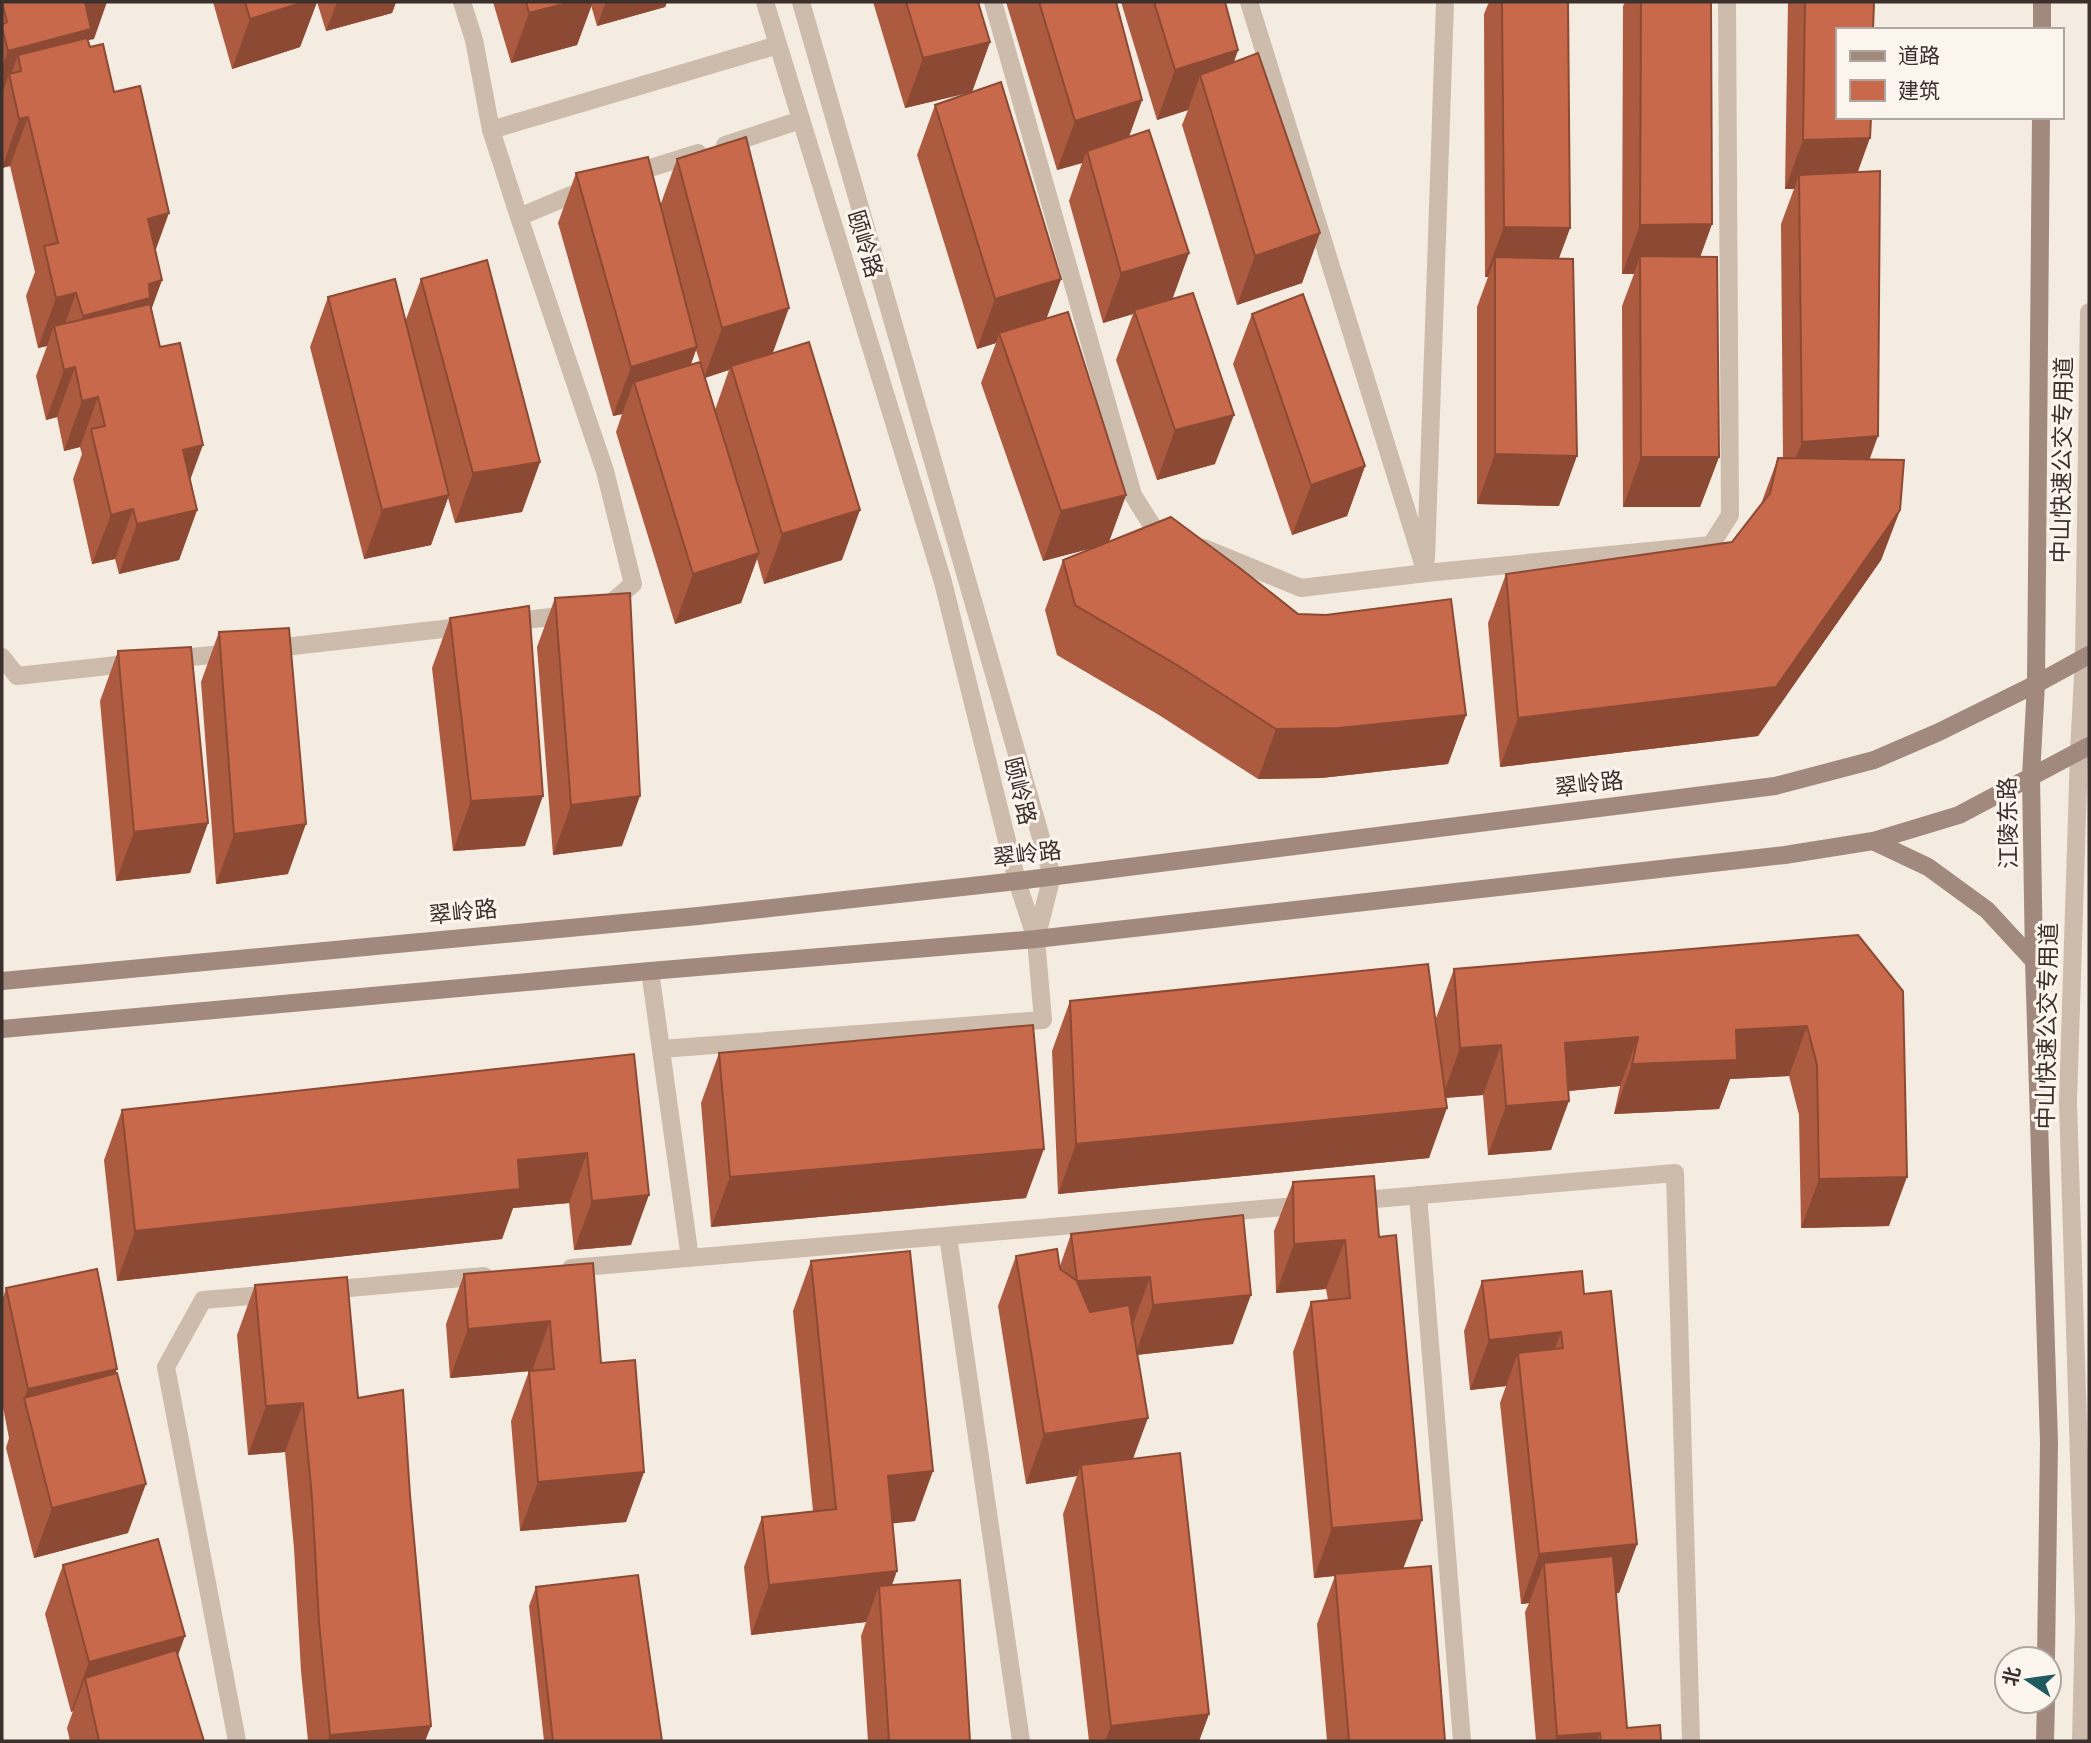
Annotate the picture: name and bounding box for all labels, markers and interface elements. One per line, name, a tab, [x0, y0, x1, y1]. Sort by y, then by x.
legend	[1836, 28, 2063, 119]
text: 道路	[1898, 44, 1940, 68]
text: 建筑	[1898, 79, 1940, 103]
street label: 颐岭路	[842, 207, 888, 281]
street label: 中山快速公交专用道	[2047, 356, 2078, 564]
street label: 颐岭路	[998, 754, 1041, 828]
street label: 翠岭路	[1553, 767, 1625, 802]
street label: 江陵东路	[1994, 777, 2023, 869]
street label: 翠岭路	[991, 837, 1063, 872]
street label: 翠岭路	[427, 895, 499, 930]
street label: 中山快速公交专用道	[2032, 922, 2063, 1130]
north arrow	[1993, 1645, 2063, 1715]
text: 北	[1999, 1664, 2025, 1688]

